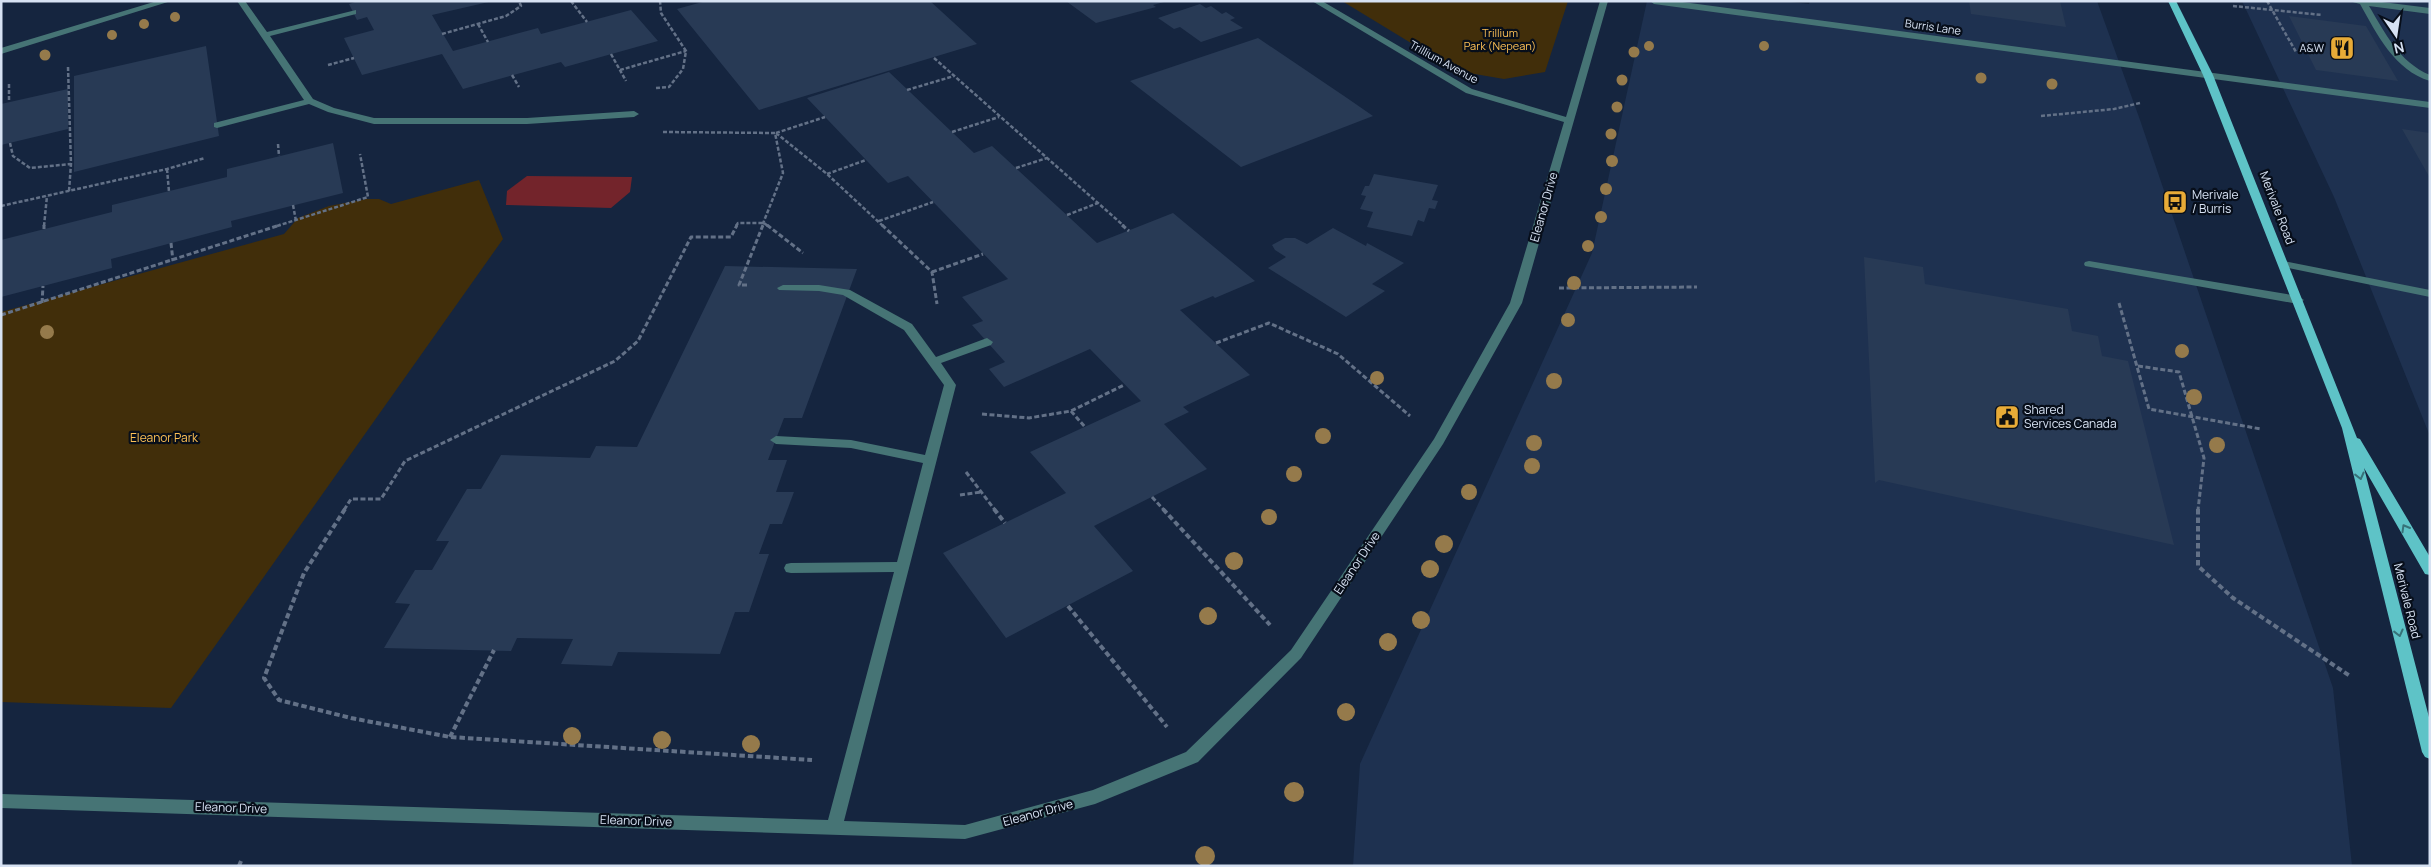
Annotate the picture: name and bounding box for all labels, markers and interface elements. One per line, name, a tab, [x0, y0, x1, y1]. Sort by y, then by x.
north arrow	[2371, 10, 2421, 60]
street label: Burris Lane	[1904, 15, 1963, 38]
park label: Trillium Park (Nepean)	[1464, 25, 1536, 53]
restaurant icon: A&W	[2329, 35, 2355, 61]
street label: Trillium Avenue	[1407, 37, 1482, 87]
text: N	[2392, 38, 2406, 59]
place label: A&W	[2300, 40, 2325, 55]
street label: Merivale Road	[2256, 169, 2299, 247]
street label: Eleanor Drive	[1525, 170, 1562, 244]
place label: Merivale / Burris	[2192, 186, 2238, 217]
bus stop icon: Merivale / Burris	[2162, 189, 2188, 215]
place label: Shared Services Canada	[2024, 401, 2117, 432]
public building icon: Shared Services Canada	[1994, 404, 2020, 430]
park label: Eleanor Park	[130, 429, 199, 446]
one-way arrow	[2354, 471, 2365, 480]
one-way arrow	[2402, 524, 2412, 533]
street label: Eleanor Drive	[1329, 528, 1384, 597]
street label: Merivale Road	[2390, 561, 2425, 640]
one-way arrow	[2393, 629, 2404, 638]
street label: Eleanor Drive	[1001, 795, 1075, 830]
street label: Eleanor Drive	[195, 798, 267, 817]
street label: Eleanor Drive	[600, 811, 672, 830]

